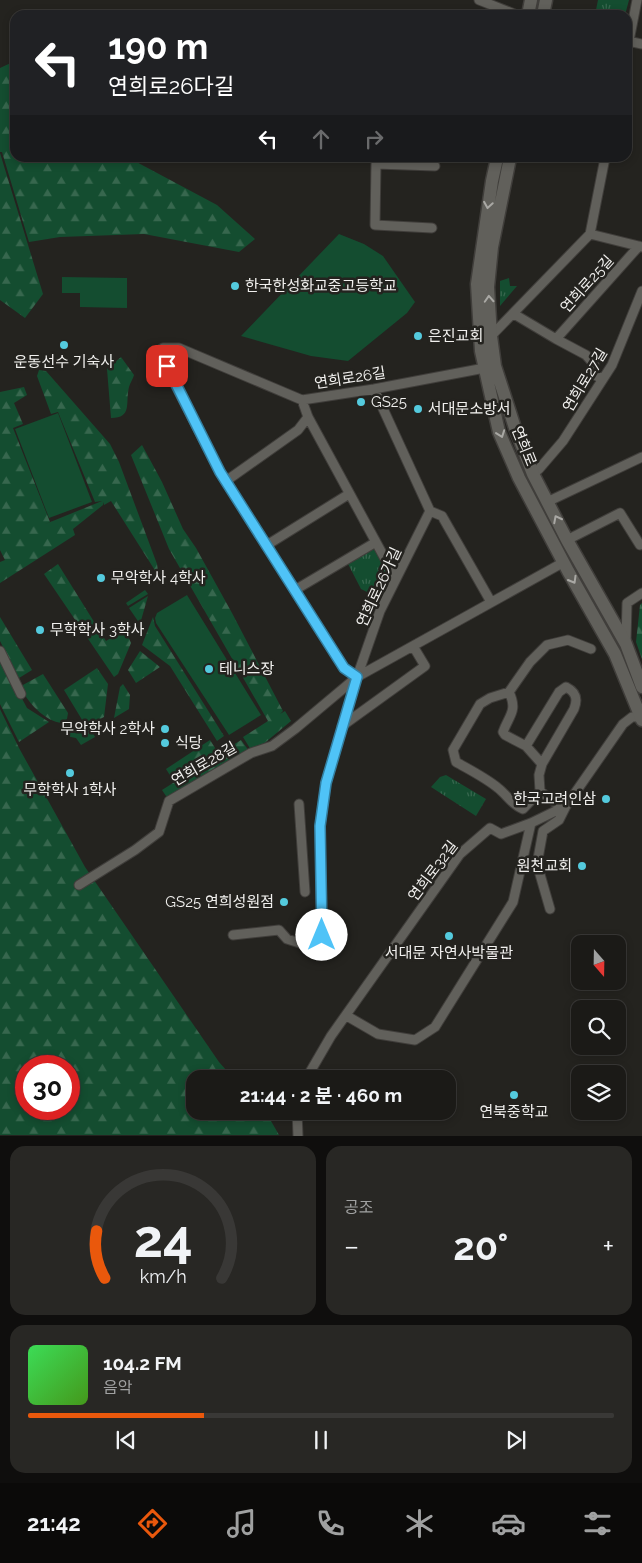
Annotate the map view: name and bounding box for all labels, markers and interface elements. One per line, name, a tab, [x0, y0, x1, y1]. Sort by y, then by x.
text: 190 m	[108, 26, 208, 67]
icon: left	[25, 30, 90, 95]
text: 연희로26다길	[108, 73, 234, 99]
icon: left	[254, 125, 282, 153]
icon: ahead	[307, 125, 335, 153]
icon: right	[360, 125, 388, 153]
one-way arrow	[483, 202, 494, 210]
street label: 연희로25길	[556, 252, 618, 316]
place label: 한국한성화교중고등학교	[245, 277, 397, 295]
marker: 한국한성화교중고등학교	[229, 280, 241, 292]
one-way arrow	[484, 295, 494, 303]
place label: 은진교회	[428, 327, 483, 345]
marker: 은진교회	[412, 330, 424, 342]
marker: 운동선수 기숙사	[58, 339, 70, 351]
pin	[146, 345, 188, 387]
street label: 연희로27길	[559, 345, 611, 415]
icon: arrive	[153, 352, 181, 380]
place label: 운동선수 기숙사	[14, 353, 114, 371]
street label: 연희로26길	[313, 363, 387, 393]
place label: GS25	[371, 393, 407, 411]
marker: GS25	[355, 396, 367, 408]
place label: 서대문소방서	[428, 400, 511, 418]
marker: 서대문소방서	[412, 403, 424, 415]
street label: 연희로	[508, 423, 540, 469]
one-way arrow	[495, 430, 505, 438]
one-way arrow	[553, 516, 563, 525]
street label: 연희로26가길	[353, 544, 405, 630]
place label: 무악학사 4학사	[111, 569, 206, 587]
marker: 무악학사 4학사	[95, 572, 107, 584]
one-way arrow	[567, 574, 577, 583]
place label: 무학학사 3학사	[50, 621, 145, 639]
marker: 무학학사 3학사	[34, 624, 46, 636]
place label: 테니스장	[219, 660, 274, 678]
marker: 테니스장	[203, 663, 215, 675]
place label: 무악학사 2학사	[61, 720, 155, 738]
marker: 무악학사 2학사	[159, 723, 171, 735]
place label: 식당	[175, 734, 203, 752]
marker: 식당	[159, 737, 171, 749]
street label: 연희로28길	[168, 738, 240, 790]
marker: 무학학사 1학사	[64, 767, 76, 779]
place label: 무학학사 1학사	[23, 781, 117, 799]
place label: 한국고려인삼	[513, 790, 596, 808]
marker: 한국고려인삼	[600, 793, 612, 805]
street label: 연희로32길	[404, 837, 462, 905]
place label: 원천교회	[517, 857, 572, 875]
marker: 원천교회	[576, 860, 588, 872]
place label: GS25 연희성원점	[165, 893, 274, 911]
marker: GS25 연희성원점	[278, 896, 290, 908]
position arrow	[295, 908, 347, 960]
marker: 서대문 자연사박물관	[443, 930, 455, 942]
north arrow	[571, 935, 626, 990]
map controls	[571, 935, 626, 1120]
place label: 서대문 자연사박물관	[385, 944, 513, 962]
button: search	[571, 1000, 626, 1055]
speed limit sign: 30	[15, 1055, 80, 1120]
button: layers	[571, 1065, 626, 1120]
text: 21:44 · 2 분 · 460 m	[240, 1084, 402, 1106]
marker: 연북중학교	[508, 1089, 520, 1101]
place label: 연북중학교	[479, 1103, 549, 1121]
text: 공조	[344, 1198, 373, 1217]
text: 24	[133, 1208, 193, 1269]
text: 20°	[453, 1224, 508, 1269]
text: −	[344, 1230, 359, 1263]
text: +	[602, 1230, 614, 1263]
text: km/h	[139, 1266, 187, 1287]
text: 104.2 FM	[103, 1352, 182, 1374]
text: 음악	[103, 1378, 132, 1397]
icon: previous	[112, 1426, 140, 1454]
icon: pause	[307, 1426, 335, 1454]
icon: next	[502, 1426, 530, 1454]
icon: directions	[135, 1506, 170, 1541]
icon: music	[224, 1506, 259, 1541]
icon: phone	[313, 1506, 348, 1541]
icon: climate	[402, 1506, 437, 1541]
icon: car	[491, 1506, 526, 1541]
icon: filters	[580, 1506, 615, 1541]
text: 21:42	[27, 1510, 81, 1536]

